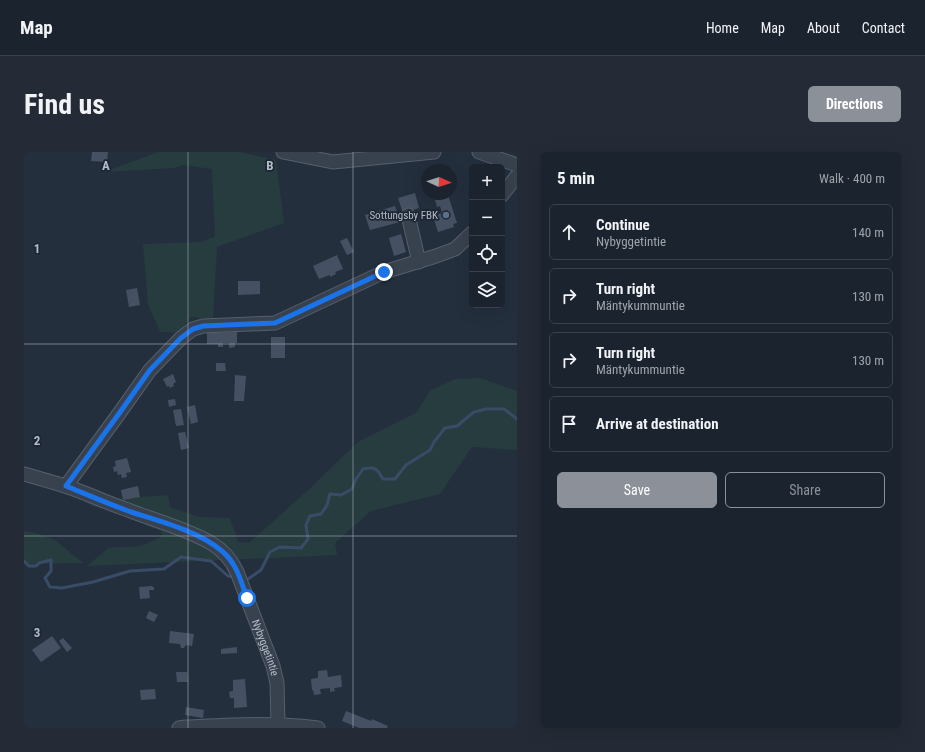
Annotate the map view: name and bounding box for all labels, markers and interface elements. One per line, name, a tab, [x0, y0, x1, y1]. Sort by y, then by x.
text: Map	[20, 16, 53, 39]
text: Home	[706, 20, 739, 36]
text: Map	[761, 20, 785, 36]
text: About	[807, 20, 840, 36]
text: Contact	[862, 20, 905, 36]
button: Directions	[808, 86, 901, 122]
text: Find us	[24, 88, 105, 121]
text: A	[102, 158, 110, 173]
text: B	[266, 158, 274, 173]
north arrow	[421, 164, 457, 200]
map controls	[469, 164, 505, 308]
button: +	[469, 164, 505, 200]
text: 5 min	[557, 168, 595, 188]
text: Walk · 400 m	[819, 171, 885, 186]
button: −	[469, 200, 505, 236]
place label: Sottungsby FBK	[369, 209, 438, 222]
marker: Sottungsby FBK	[441, 210, 451, 220]
text: Continue	[596, 216, 650, 234]
icon: ahead	[558, 221, 580, 243]
text: 140 m	[852, 225, 884, 240]
text: Nybyggetintie	[596, 234, 666, 249]
button: locate	[469, 236, 505, 272]
text: 1	[34, 241, 40, 256]
route end	[375, 263, 393, 281]
button: layers	[469, 272, 505, 308]
text: Turn right	[596, 280, 655, 298]
icon: right	[558, 285, 580, 307]
text: 130 m	[852, 289, 884, 304]
text: Mäntykummuntie	[596, 298, 685, 313]
text: Turn right	[596, 344, 655, 362]
icon: right	[558, 349, 580, 371]
text: 130 m	[852, 353, 884, 368]
text: Mäntykummuntie	[596, 362, 685, 377]
icon: arrive	[558, 413, 580, 435]
text: Arrive at destination	[596, 415, 719, 433]
text: 2	[34, 433, 41, 448]
button: Save	[557, 472, 717, 508]
button: Share	[725, 472, 885, 508]
route start	[238, 589, 256, 607]
street label: Nybyggetintie	[249, 617, 282, 677]
text: 3	[34, 625, 40, 640]

